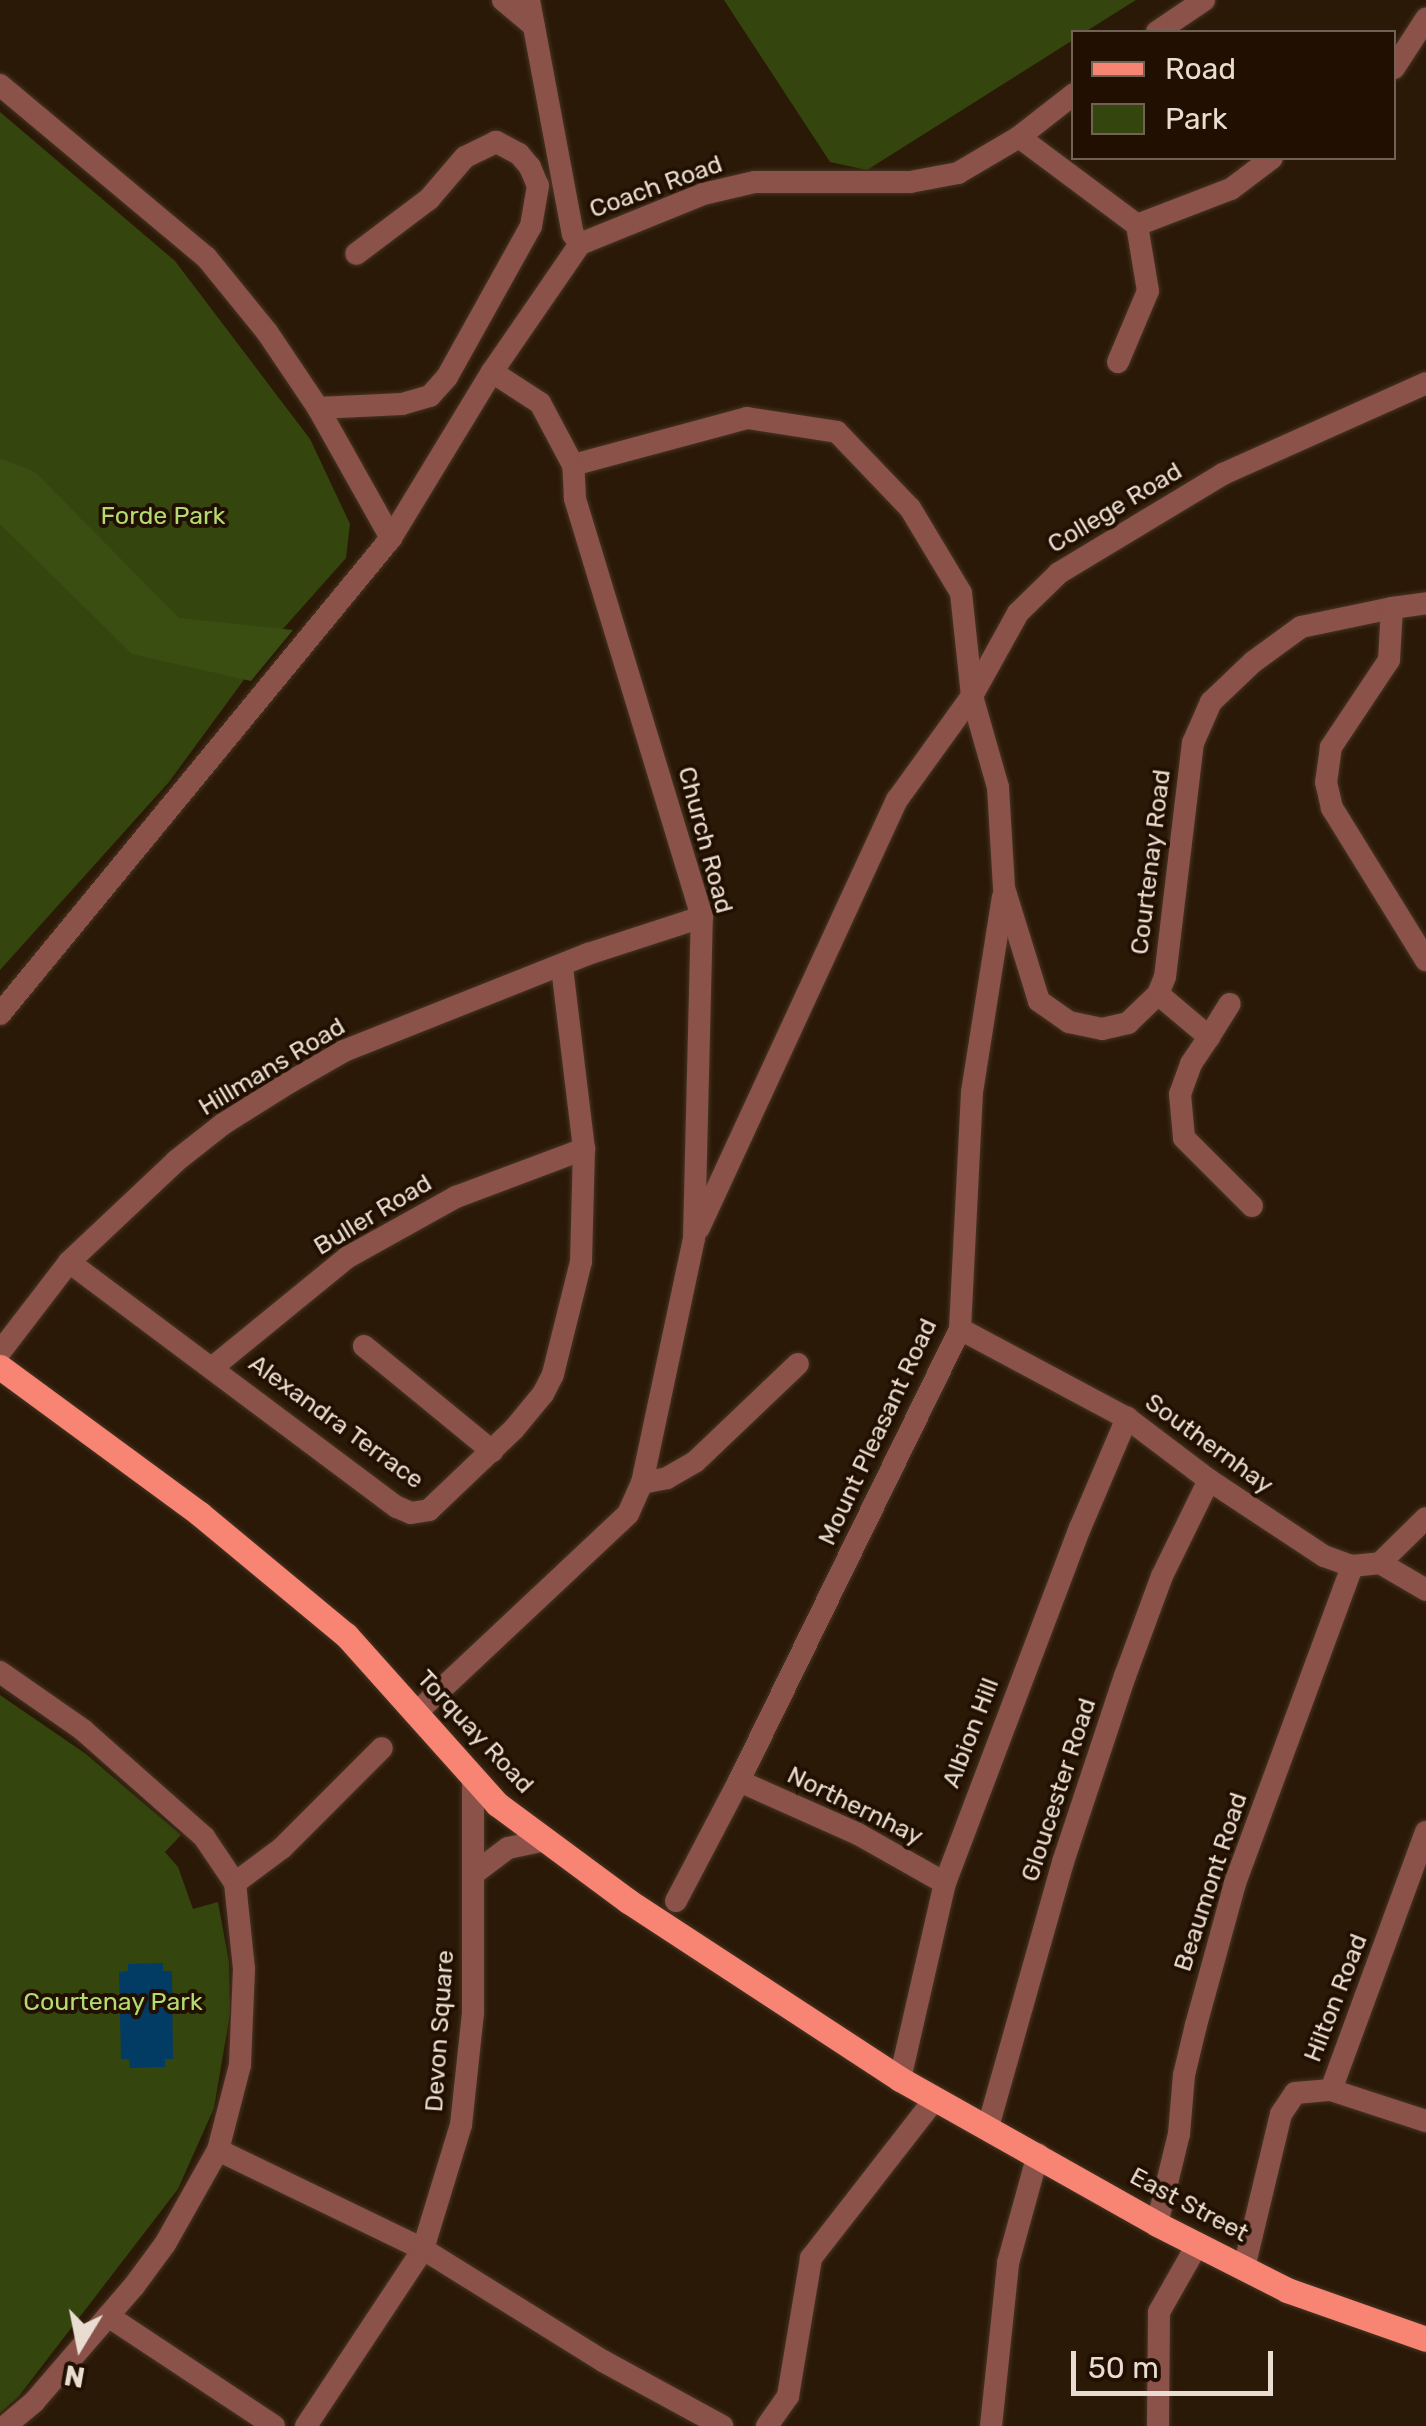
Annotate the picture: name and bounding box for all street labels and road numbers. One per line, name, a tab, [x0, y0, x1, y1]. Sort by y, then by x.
street label: Coach Road	[585, 149, 727, 225]
street label: College Road	[1042, 456, 1188, 560]
street label: Church Road	[671, 763, 739, 917]
street label: Courtenay Road	[1125, 767, 1177, 957]
street label: Hillmans Road	[193, 1012, 351, 1122]
street label: Buller Road	[308, 1168, 438, 1262]
street label: Mount Pleasant Road	[812, 1314, 944, 1550]
street label: Alexandra Terrace	[242, 1348, 430, 1496]
street label: Southernhay	[1139, 1387, 1279, 1501]
street label: Torquay Road	[410, 1664, 540, 1800]
street label: Albion Hill	[936, 1674, 1006, 1792]
street label: Gloucester Road	[1015, 1694, 1103, 1886]
street label: Northernhay	[782, 1760, 928, 1852]
street label: Beaumont Road	[1168, 1789, 1254, 1975]
street label: Hilton Road	[1298, 1930, 1374, 2066]
street label: Devon Square	[419, 1949, 461, 2113]
street label: East Street	[1125, 2161, 1253, 2249]

